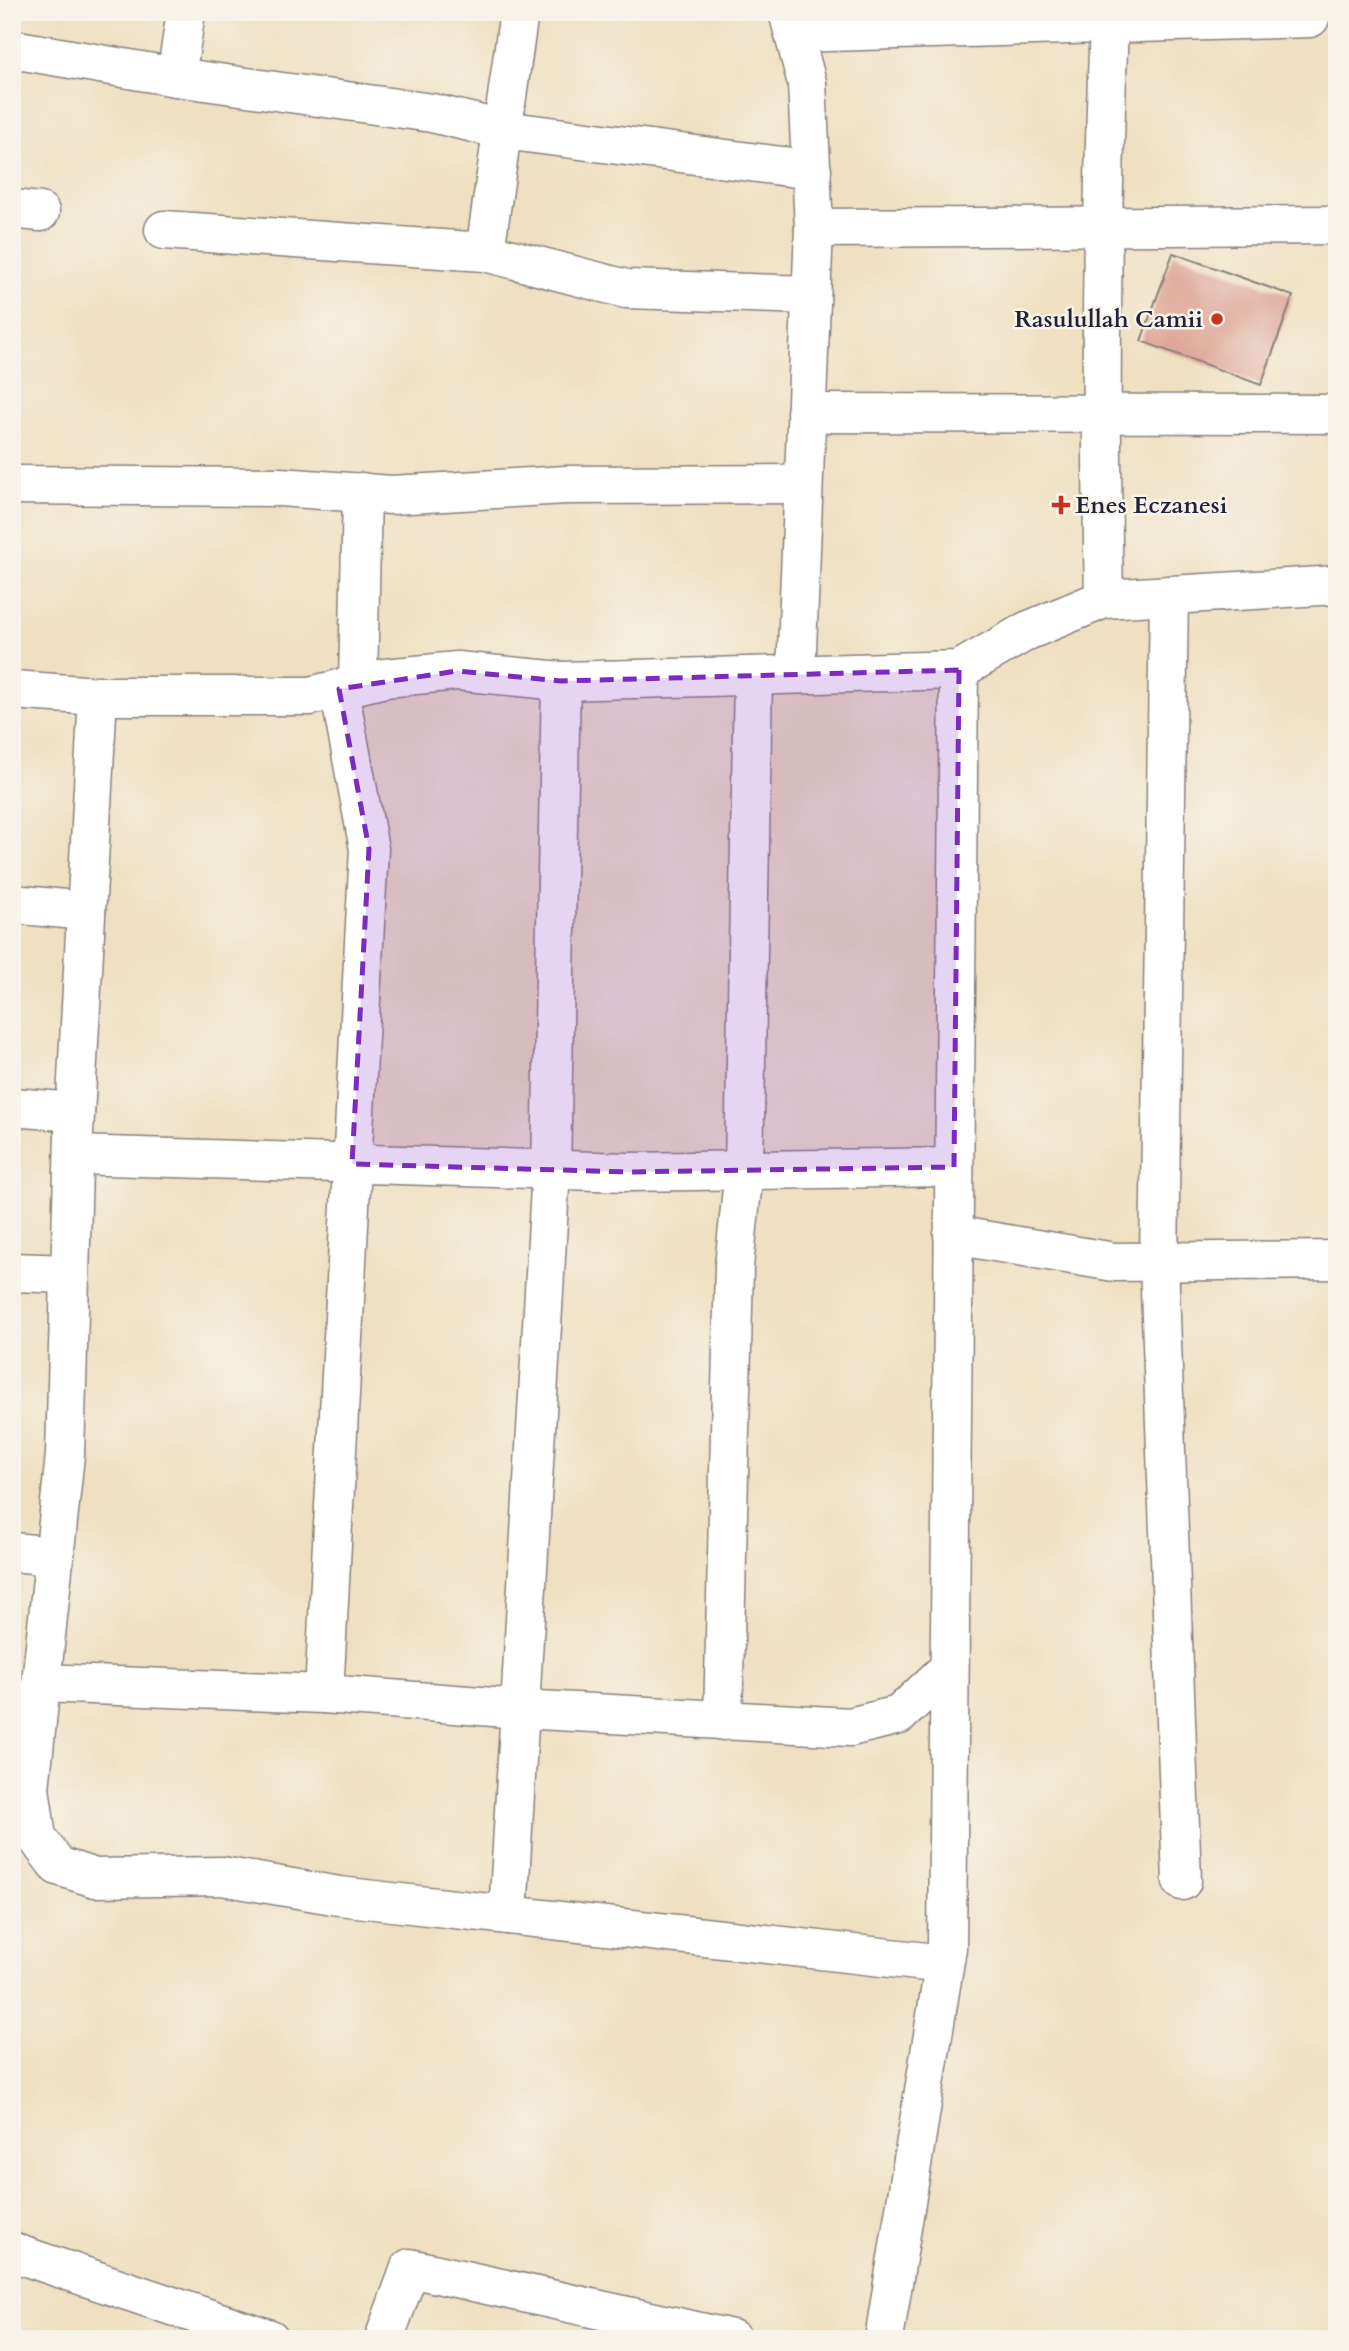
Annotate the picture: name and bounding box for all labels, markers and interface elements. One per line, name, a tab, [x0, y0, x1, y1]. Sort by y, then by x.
place label: Rasulullah Camii	[1014, 303, 1203, 336]
marker: Rasulullah Camii	[1209, 311, 1225, 327]
place label: Enes Eczanesi	[1075, 489, 1228, 522]
marker: Enes Eczanesi	[1053, 497, 1069, 513]

